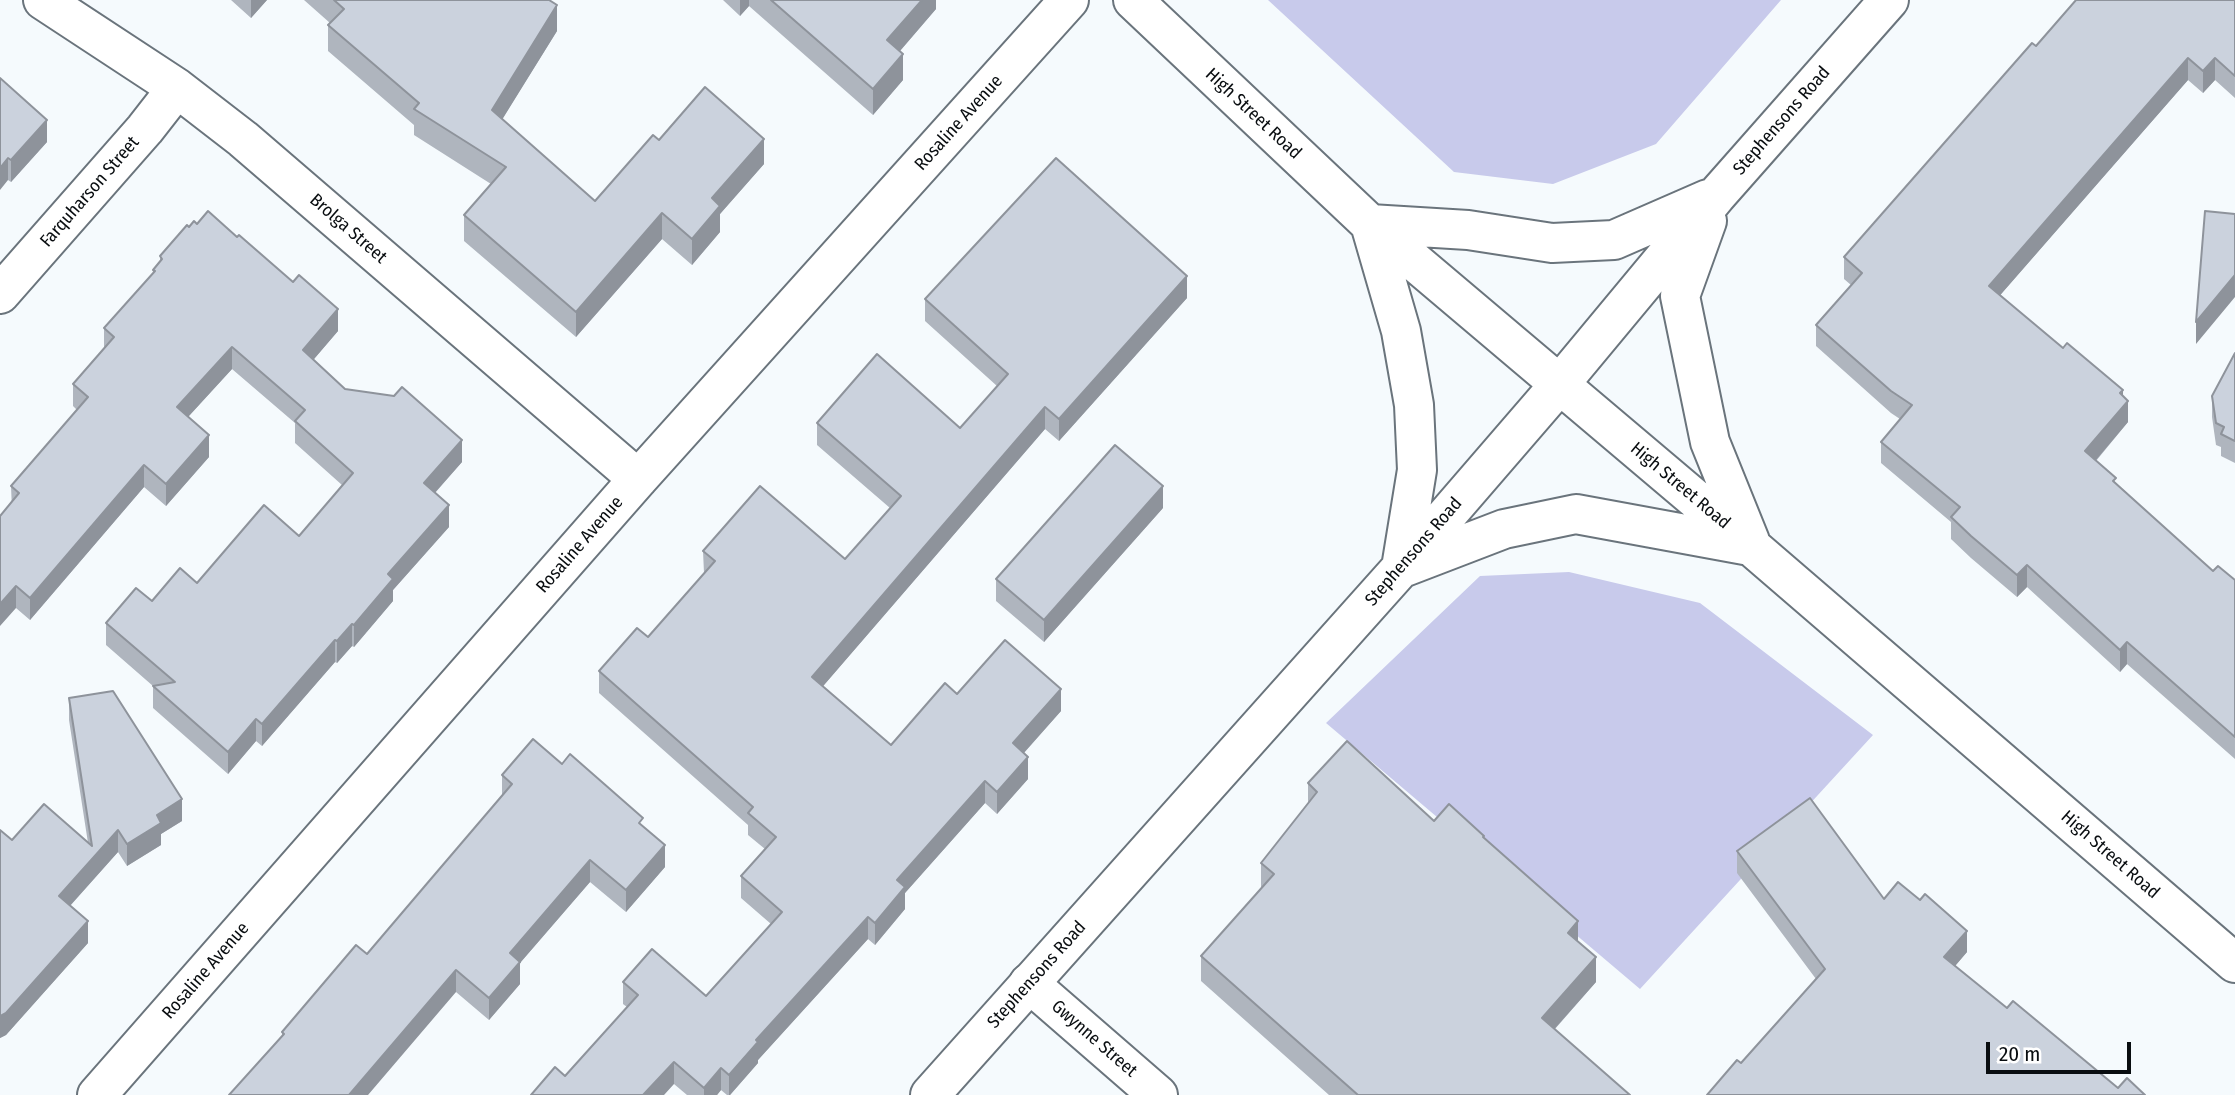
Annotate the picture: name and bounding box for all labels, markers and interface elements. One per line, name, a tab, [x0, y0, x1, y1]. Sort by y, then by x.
street label: Stephensons Road	[1729, 62, 1835, 180]
street label: High Street Road	[1201, 64, 1305, 164]
street label: Rosaline Avenue	[910, 71, 1008, 175]
street label: Farquharson Street	[36, 132, 144, 252]
street label: Brolga Street	[305, 190, 391, 268]
street label: High Street Road	[1626, 438, 1734, 534]
street label: Rosaline Avenue	[532, 492, 628, 598]
street label: Stephensons Road	[1361, 493, 1467, 611]
street label: High Street Road	[2056, 806, 2164, 904]
street label: Stephensons Road	[983, 917, 1091, 1033]
street label: Rosaline Avenue	[158, 918, 254, 1024]
street label: Gwynne Street	[1047, 996, 1141, 1082]
scale bar	[1990, 1028, 2135, 1072]
text: 20 m	[1999, 1041, 2040, 1067]

